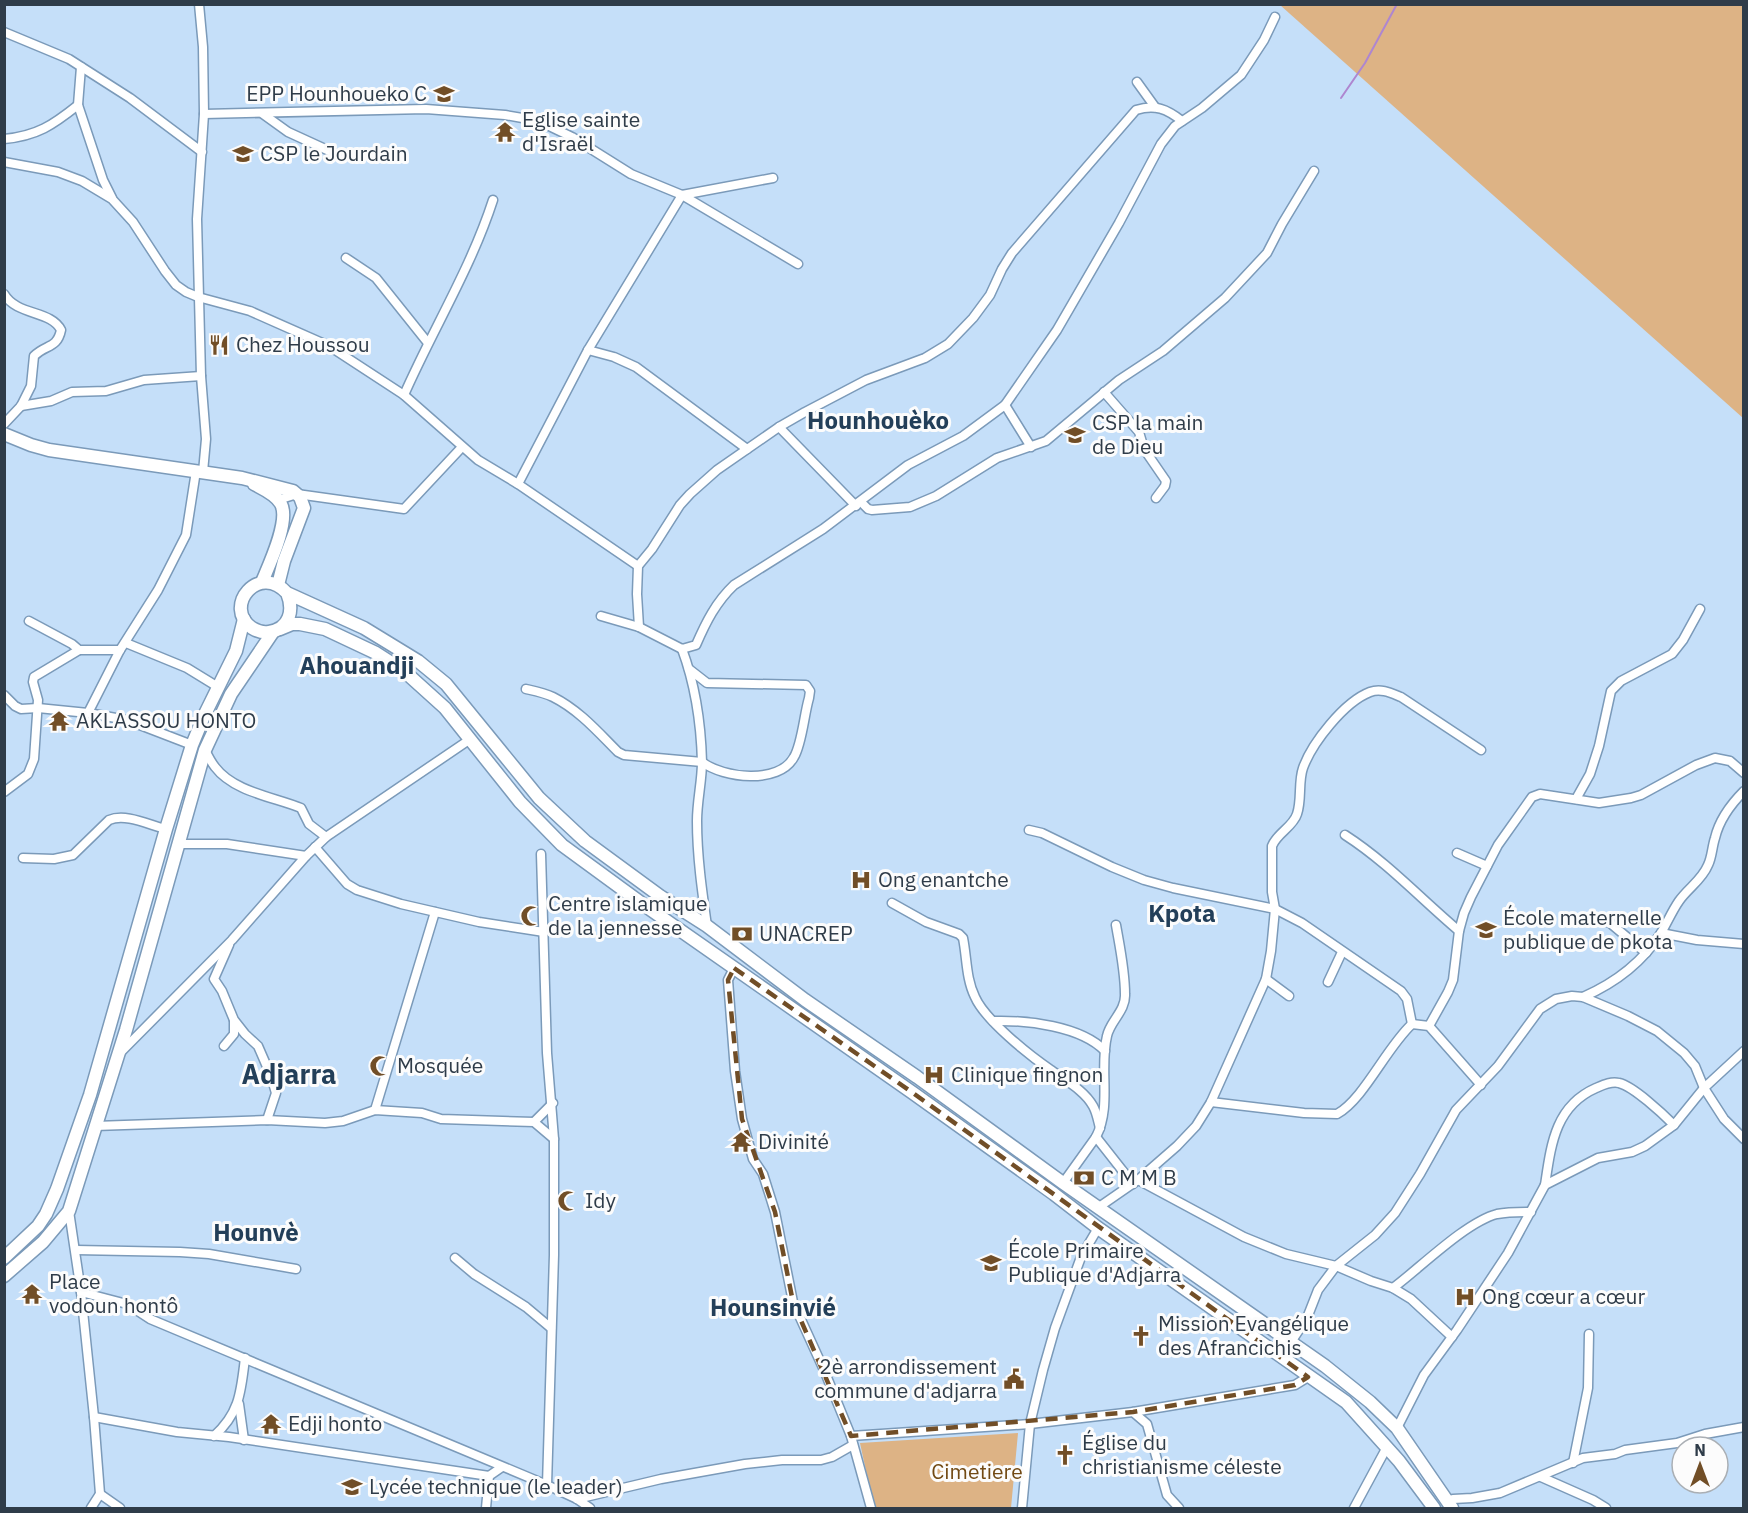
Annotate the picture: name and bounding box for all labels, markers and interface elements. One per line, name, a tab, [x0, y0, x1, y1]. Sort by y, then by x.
place label: EPP Hounhoueko C	[246, 79, 427, 107]
school or university icon: EPP Hounhoueko C	[432, 82, 456, 106]
place label: Eglise sainte d'Israël	[522, 105, 640, 157]
temple icon: Eglise sainte d'Israël	[493, 120, 517, 144]
place label: CSP le Jourdain	[260, 139, 408, 167]
school or university icon: CSP le Jourdain	[231, 142, 255, 166]
place label: Chez Houssou	[236, 330, 370, 358]
restaurant icon: Chez Houssou	[207, 333, 231, 357]
district label: Hounhouèko	[807, 404, 949, 436]
place label: CSP la main de Dieu	[1092, 408, 1204, 460]
school or university icon: CSP la main de Dieu	[1063, 423, 1087, 447]
district label: Ahouandji	[300, 649, 414, 681]
place label: AKLASSOU HONTO	[76, 706, 256, 734]
temple icon: AKLASSOU HONTO	[47, 709, 71, 733]
place label: Ong enantche	[878, 865, 1009, 893]
hospital icon: Ong enantche	[849, 868, 873, 892]
place label: Centre islamique de la jennesse	[548, 889, 708, 941]
district label: Kpota	[1148, 897, 1216, 929]
place label: École maternelle publique de pkota	[1503, 903, 1673, 955]
mosque icon: Centre islamique de la jennesse	[519, 904, 543, 928]
school or university icon: École maternelle publique de pkota	[1474, 918, 1498, 942]
place label: UNACREP	[759, 919, 853, 947]
bank icon: UNACREP	[730, 922, 754, 946]
place label: Mosquée	[397, 1051, 483, 1079]
mosque icon: Mosquée	[368, 1054, 392, 1078]
district label: Adjarra	[242, 1056, 336, 1091]
place label: Clinique fingnon	[951, 1060, 1103, 1088]
hospital icon: Clinique fingnon	[922, 1063, 946, 1087]
place label: Divinité	[758, 1127, 829, 1155]
temple icon: Divinité	[729, 1130, 753, 1154]
place label: C M M B	[1101, 1163, 1177, 1191]
bank icon: C M M B	[1072, 1166, 1096, 1190]
place label: Idy	[585, 1186, 616, 1214]
mosque icon: Idy	[556, 1189, 580, 1213]
district label: Hounvè	[213, 1216, 299, 1248]
place label: École Primaire Publique d'Adjarra	[1008, 1236, 1181, 1288]
school or university icon: École Primaire Publique d'Adjarra	[979, 1251, 1003, 1275]
place label: Place vodoun hontô	[49, 1267, 178, 1319]
temple icon: Place vodoun hontô	[20, 1282, 44, 1306]
place label: Ong cœur a cœur	[1482, 1282, 1646, 1310]
hospital icon: Ong cœur a cœur	[1453, 1285, 1477, 1309]
district label: Hounsinvié	[710, 1291, 836, 1323]
place label: Mission Evangélique des Afrancichis	[1158, 1309, 1349, 1361]
church icon: Mission Evangélique des Afrancichis	[1129, 1324, 1153, 1348]
place label: 2è arrondissement commune d'adjarra	[814, 1352, 997, 1404]
public building icon: 2è arrondissement commune d'adjarra	[1002, 1367, 1026, 1391]
place label: Edji honto	[288, 1409, 382, 1437]
temple icon: Edji honto	[259, 1412, 283, 1436]
place label: Église du christianisme céleste	[1082, 1428, 1282, 1480]
north arrow	[1670, 1435, 1730, 1495]
text: N	[1694, 1440, 1706, 1460]
church icon: Église du christianisme céleste	[1053, 1443, 1077, 1467]
park label: Cimetiere	[931, 1457, 1023, 1485]
place label: Lycée technique (le leader)	[369, 1472, 623, 1500]
school or university icon: Lycée technique (le leader)	[340, 1475, 364, 1499]

